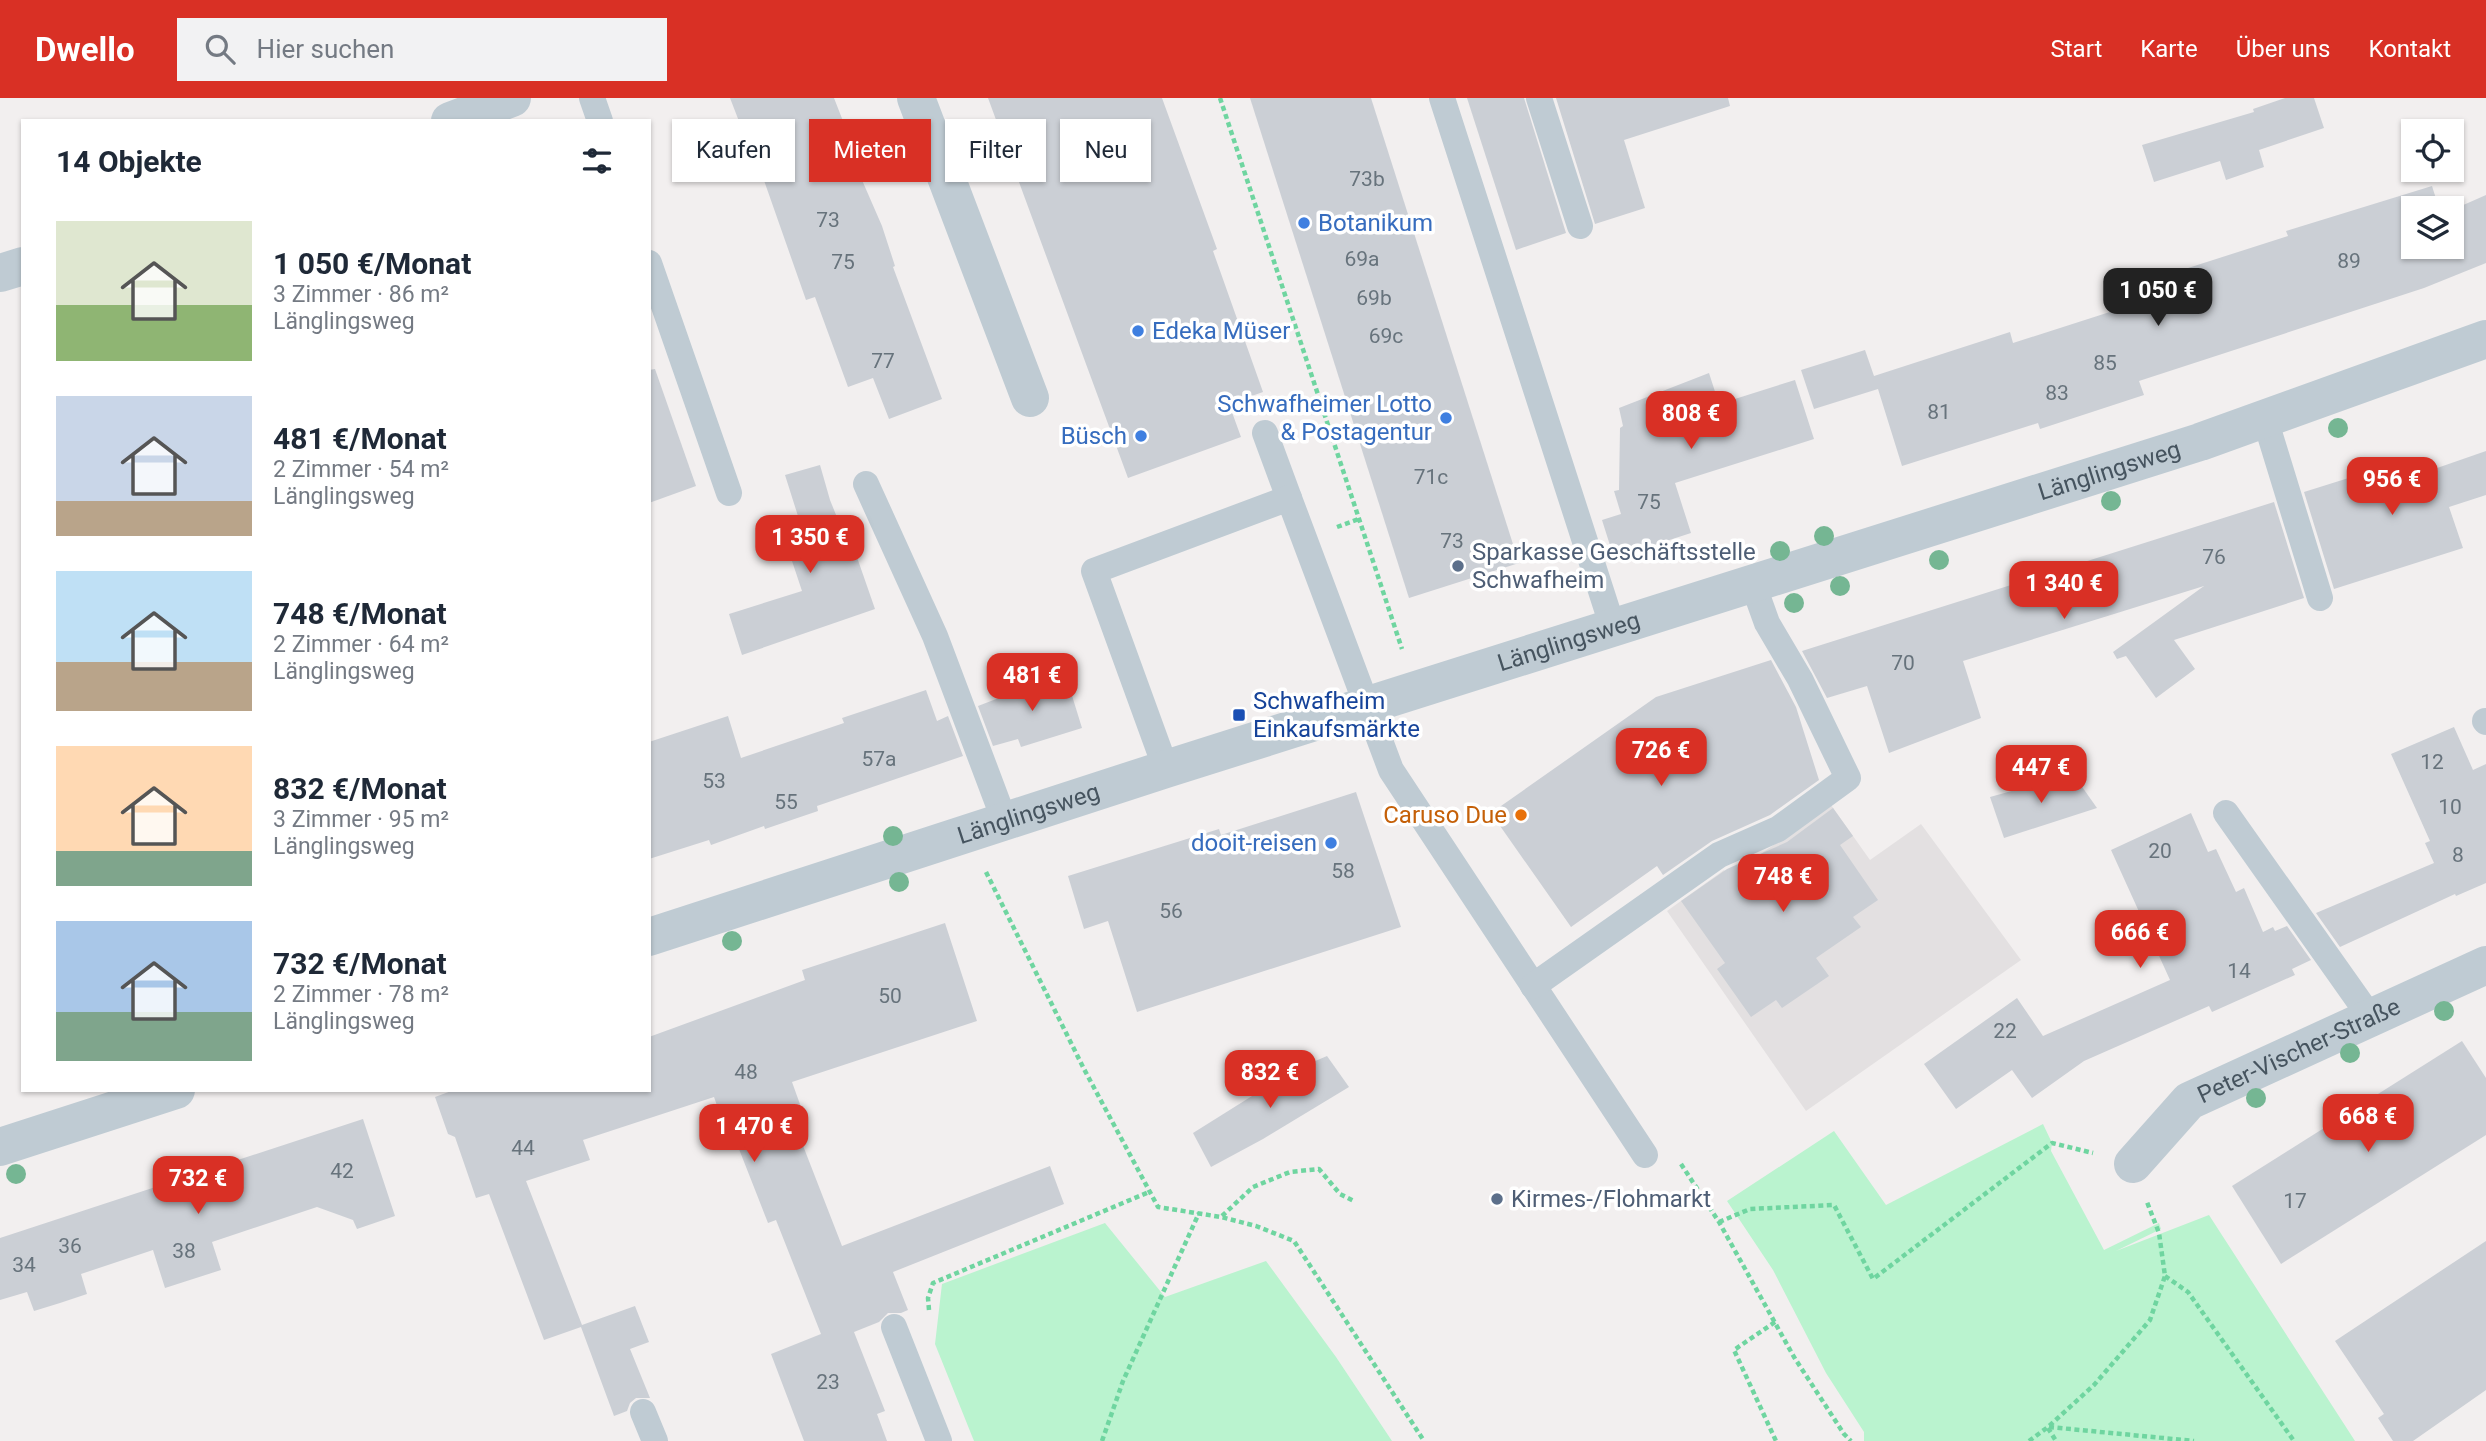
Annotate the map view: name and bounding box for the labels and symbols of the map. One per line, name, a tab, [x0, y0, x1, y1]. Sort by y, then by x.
house number: 73b	[1349, 167, 1385, 191]
house number: 73	[816, 208, 840, 232]
place label: Botanikum	[1318, 209, 1433, 237]
marker: Botanikum	[1296, 215, 1312, 231]
house number: 69a	[1344, 247, 1380, 271]
house number: 89	[2337, 249, 2361, 273]
house number: 75	[831, 250, 855, 274]
pin: 1 050 €	[2093, 268, 2223, 328]
house number: 69b	[1356, 286, 1392, 310]
place label: Edeka Müser	[1152, 317, 1290, 345]
marker: Edeka Müser	[1130, 323, 1146, 339]
house number: 69c	[1369, 324, 1403, 348]
house number: 77	[871, 349, 895, 373]
house number: 85	[2093, 351, 2117, 375]
house number: 83	[2045, 381, 2069, 405]
place label: Schwafheimer Lotto & Postagentur	[1217, 390, 1432, 446]
pin: 808 €	[1642, 392, 1740, 451]
house number: 81	[1927, 400, 1951, 424]
marker: Schwafheimer Lotto & Postagentur	[1438, 410, 1454, 426]
place label: Büsch	[1061, 422, 1127, 450]
marker: Büsch	[1133, 428, 1149, 444]
street label: Länglingsweg	[2035, 435, 2184, 506]
pin: 956 €	[2343, 458, 2441, 517]
house number: 71c	[1414, 465, 1448, 489]
house number: 75	[1637, 490, 1661, 514]
pin: 1 350 €	[745, 516, 875, 575]
house number: 73	[1440, 529, 1464, 553]
place label: Sparkasse Geschäftsstelle Schwafheim	[1472, 538, 1756, 594]
house number: 76	[2202, 545, 2226, 569]
marker: Sparkasse Geschäftsstelle Schwafheim	[1450, 558, 1466, 574]
pin: 1 340 €	[1999, 561, 2129, 621]
street label: Länglingsweg	[1494, 606, 1643, 677]
house number: 70	[1891, 651, 1915, 675]
pin: 481 €	[983, 654, 1081, 713]
place label: Schwafheim Einkaufsmärkte	[1253, 687, 1420, 743]
marker: Schwafheim Einkaufsmärkte	[1231, 707, 1247, 723]
pin: 726 €	[1612, 728, 1710, 788]
pin: 447 €	[1992, 746, 2090, 805]
house number: 57a	[861, 747, 897, 771]
house number: 12	[2420, 750, 2444, 774]
house number: 53	[702, 769, 726, 793]
street label: Länglingsweg	[954, 778, 1103, 850]
house number: 55	[774, 790, 798, 814]
house number: 10	[2438, 795, 2462, 819]
place label: Caruso Due	[1383, 801, 1507, 829]
marker: Caruso Due	[1513, 807, 1529, 823]
place label: dooit-reisen	[1191, 829, 1317, 857]
marker: dooit-reisen	[1323, 835, 1339, 851]
house number: 20	[2148, 839, 2172, 863]
house number: 8	[2452, 843, 2464, 867]
pin: 748 €	[1734, 854, 1832, 914]
house number: 58	[1331, 859, 1355, 883]
house number: 56	[1159, 899, 1183, 923]
pin: 666 €	[2091, 910, 2189, 970]
house number: 14	[2227, 959, 2251, 983]
house number: 50	[878, 984, 902, 1008]
street label: Peter-Vischer-Straße	[2193, 992, 2404, 1109]
house number: 22	[1993, 1019, 2017, 1043]
pin: 832 €	[1221, 1051, 1319, 1110]
house number: 48	[734, 1060, 758, 1084]
pin: 668 €	[2319, 1094, 2417, 1154]
pin: 1 470 €	[689, 1104, 819, 1164]
house number: 44	[511, 1136, 535, 1160]
pin: 732 €	[149, 1156, 247, 1216]
house number: 42	[330, 1159, 354, 1183]
place label: Kirmes-/Flohmarkt	[1511, 1185, 1711, 1213]
house number: 17	[2283, 1189, 2307, 1213]
marker: Kirmes-/Flohmarkt	[1489, 1191, 1505, 1207]
house number: 36	[58, 1234, 82, 1258]
house number: 38	[172, 1239, 196, 1263]
house number: 34	[12, 1253, 36, 1277]
house number: 23	[816, 1370, 840, 1394]

